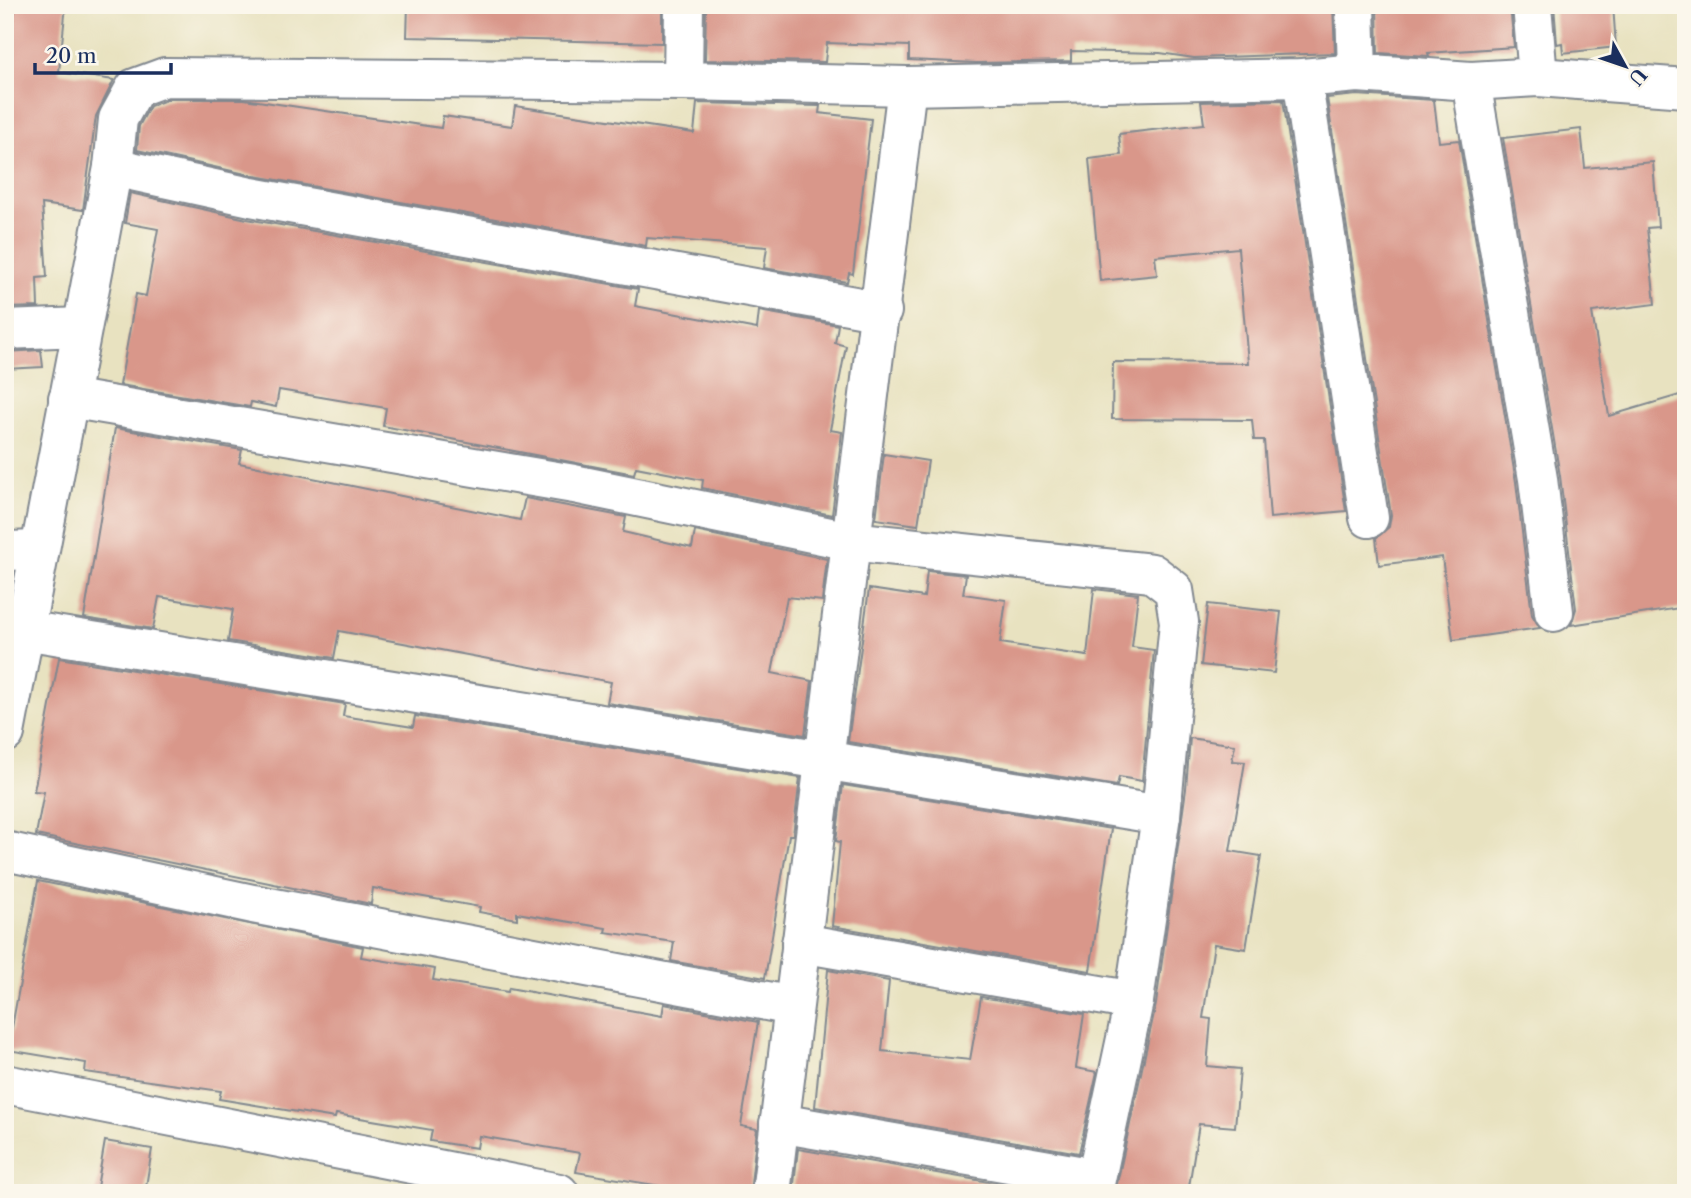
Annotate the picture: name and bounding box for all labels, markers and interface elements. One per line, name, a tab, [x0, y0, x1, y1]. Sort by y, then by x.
scale bar	[35, 32, 172, 76]
north arrow	[1590, 32, 1660, 102]
text: 20 m	[46, 43, 97, 68]
text: U	[1624, 63, 1651, 90]

